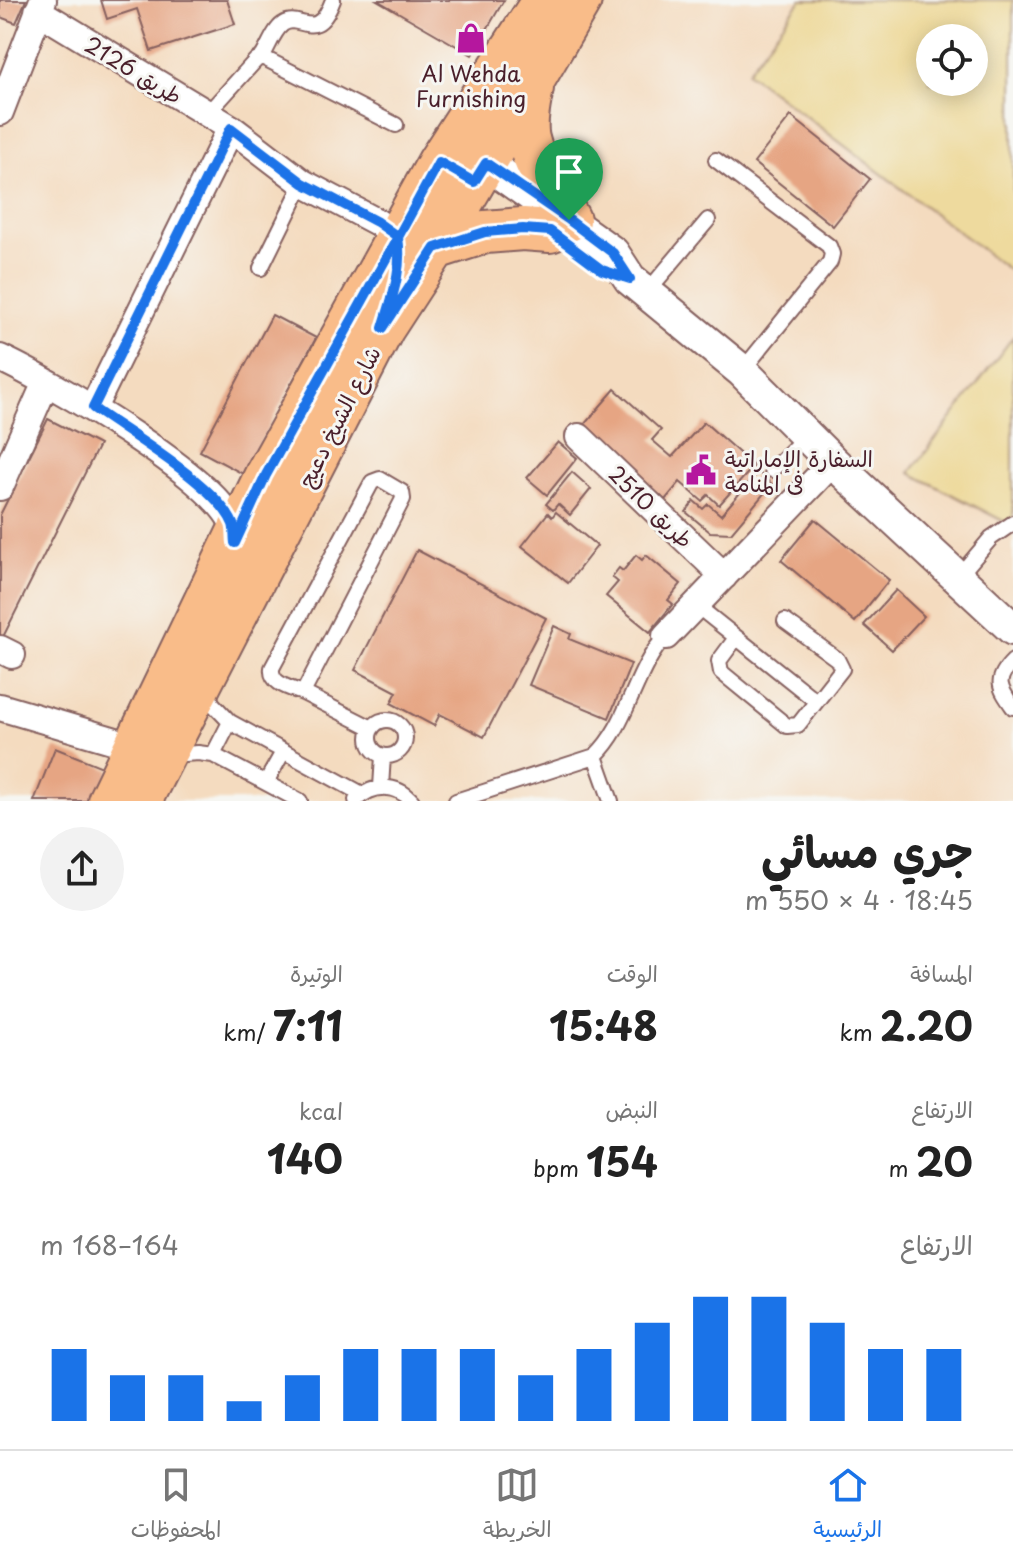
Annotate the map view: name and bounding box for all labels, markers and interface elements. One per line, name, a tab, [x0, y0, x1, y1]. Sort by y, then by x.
shop icon: Al Wehda Furnishing	[454, 21, 488, 55]
map controls	[916, 24, 988, 96]
button: locate	[916, 24, 988, 96]
street label: طريق 2126	[79, 27, 189, 111]
place label: Al Wehda Furnishing	[416, 56, 526, 114]
pin	[535, 138, 603, 220]
icon: arrive	[547, 150, 591, 194]
street label: شارع الشيخ دعيج	[288, 340, 389, 493]
place label: السفارة الإماراتية فى المنامة	[725, 441, 873, 499]
public building icon: السفارة الإماراتية فى المنامة	[684, 453, 718, 487]
street label: طريق 2510	[602, 457, 702, 555]
text: جري مسائي	[761, 817, 973, 883]
button: share	[40, 827, 124, 911]
text: 18:45 · 4 × 550 m	[745, 880, 973, 919]
text: الوتيرة	[290, 956, 343, 989]
text: الوقت	[607, 956, 658, 989]
text: المسافة	[910, 956, 973, 989]
text: 7:11	[273, 994, 343, 1055]
text: 15:48	[549, 994, 658, 1055]
text: 2.20	[880, 994, 973, 1055]
text: /km	[223, 1015, 273, 1048]
text: km	[840, 1015, 880, 1048]
text: النبض	[605, 1092, 658, 1125]
text: الارتفاع	[911, 1092, 973, 1125]
text: kcal	[299, 1094, 343, 1127]
text: 140	[267, 1127, 343, 1188]
text: 154	[586, 1130, 658, 1191]
text: 20	[916, 1130, 973, 1191]
text: bpm	[533, 1151, 586, 1184]
text: m	[889, 1151, 916, 1184]
text: 164–168 m	[40, 1225, 179, 1264]
text: الارتفاع	[900, 1225, 973, 1264]
tab: المحفوظات	[131, 1463, 221, 1549]
tab: الخريطة	[483, 1463, 552, 1549]
tab: الرئيسية	[813, 1463, 882, 1549]

